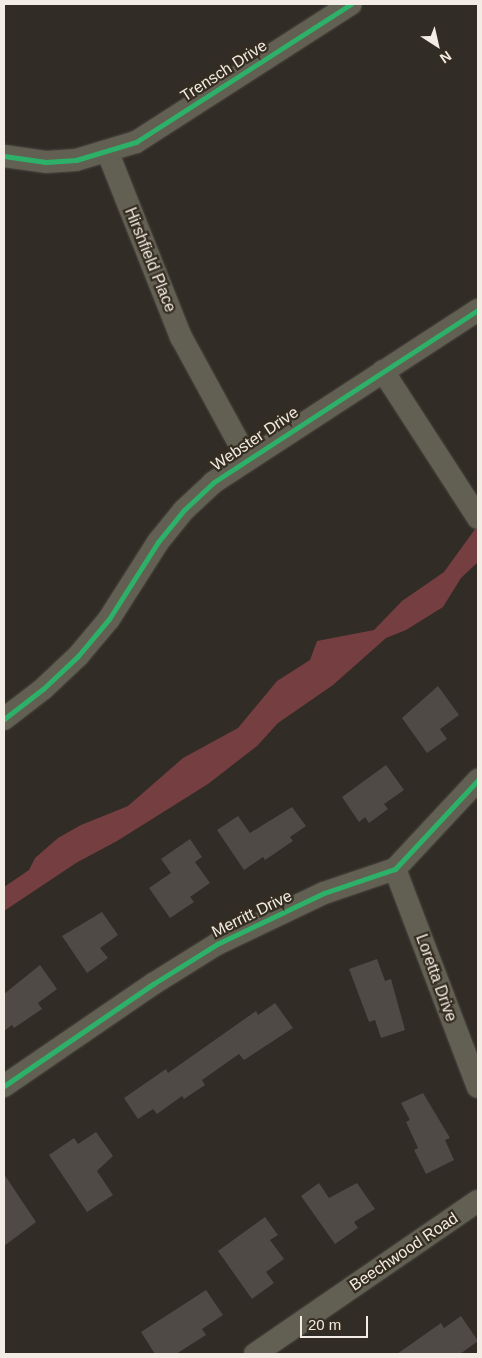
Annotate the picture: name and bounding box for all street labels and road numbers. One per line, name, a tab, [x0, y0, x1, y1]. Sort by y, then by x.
street label: Trensch Drive	[177, 36, 271, 106]
street label: Hirshfield Place	[120, 205, 180, 315]
street label: Webster Drive	[208, 403, 302, 475]
street label: Merritt Drive	[209, 886, 295, 942]
street label: Loretta Drive	[411, 932, 461, 1024]
street label: Beechwood Road	[346, 1209, 462, 1295]

